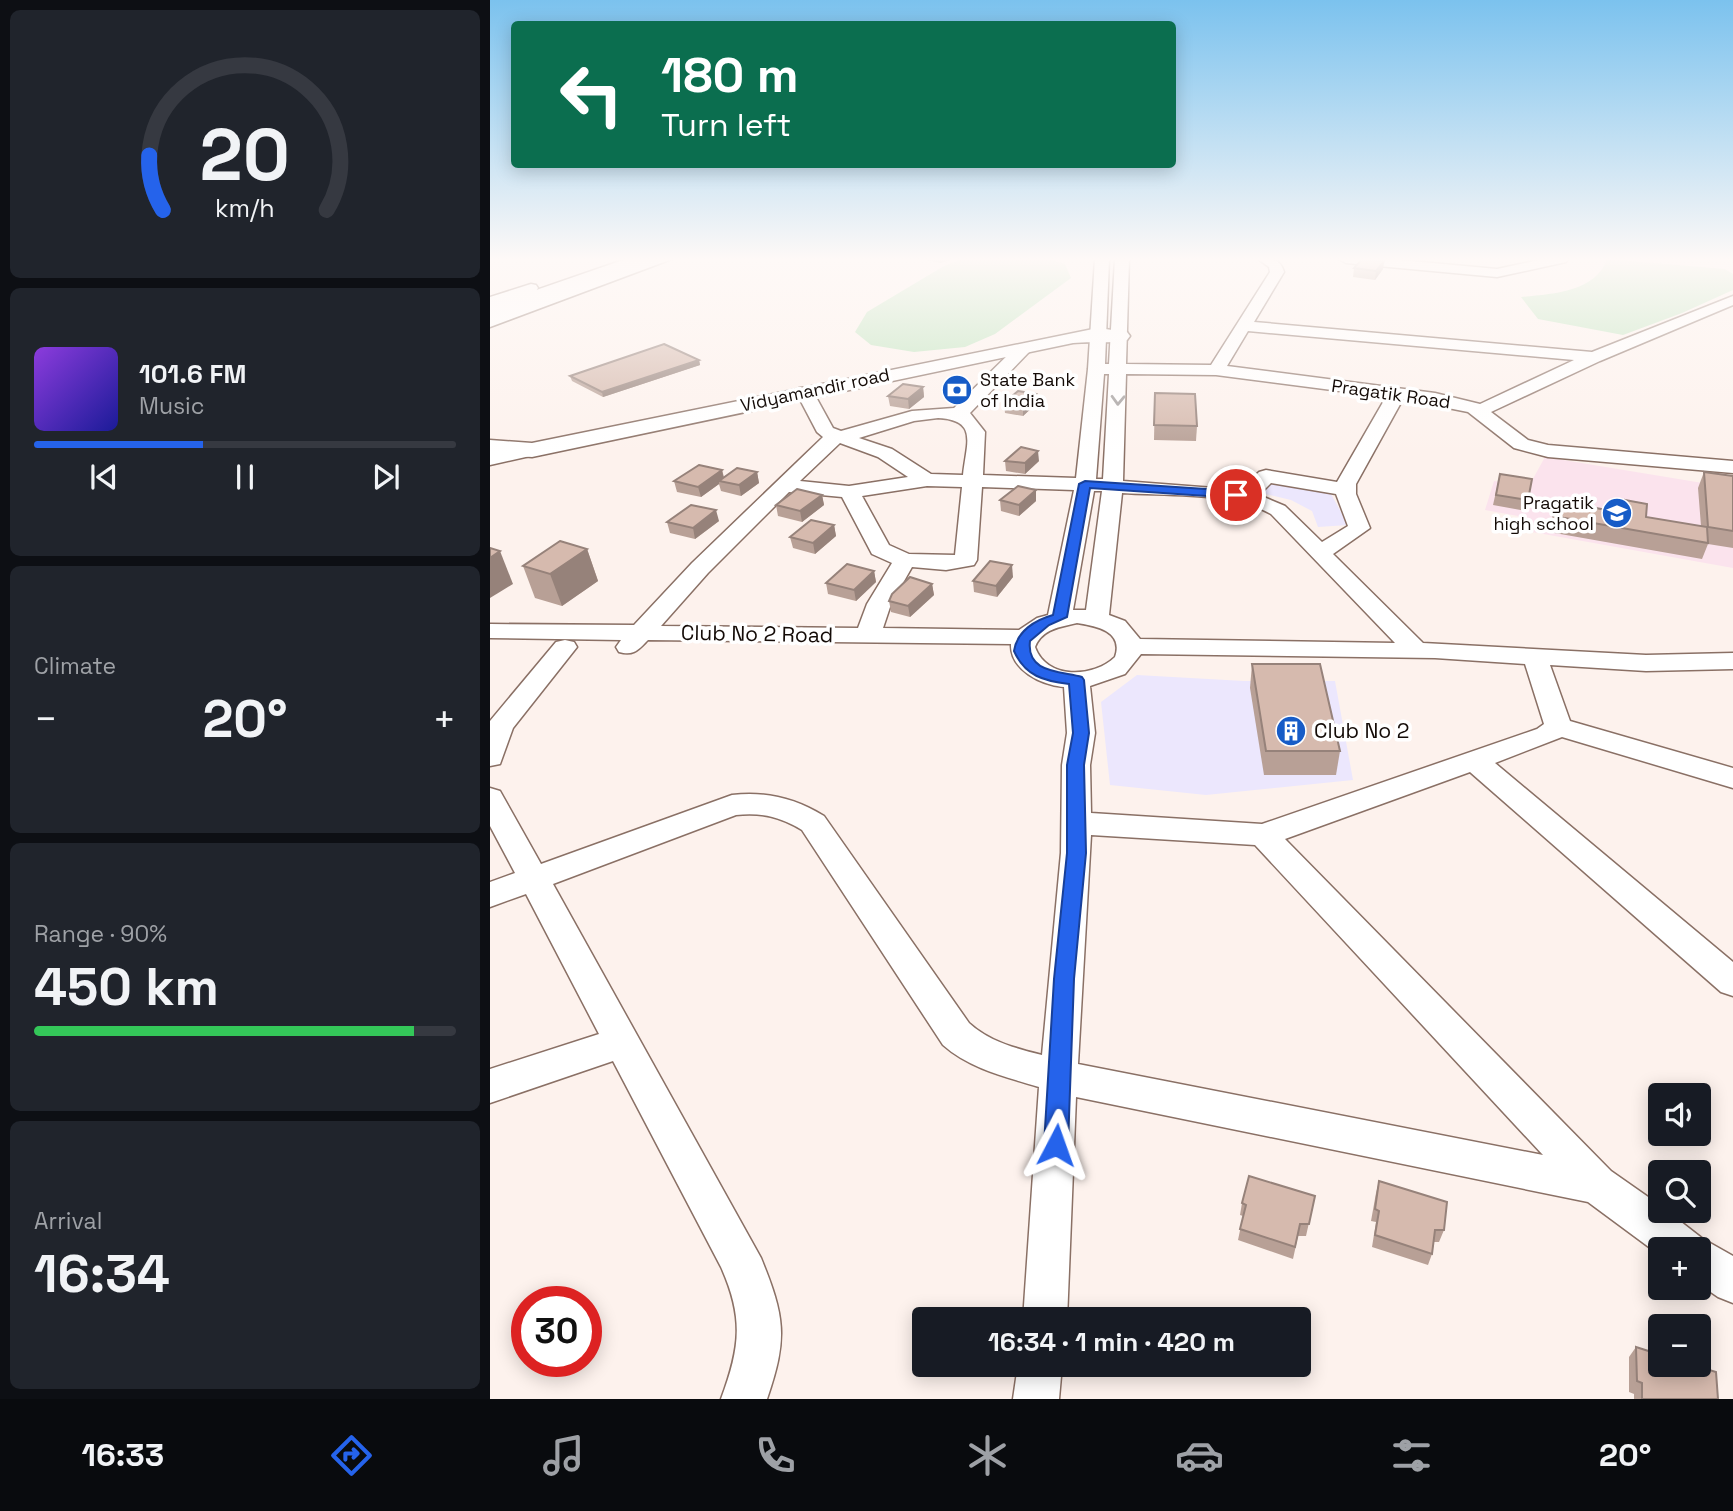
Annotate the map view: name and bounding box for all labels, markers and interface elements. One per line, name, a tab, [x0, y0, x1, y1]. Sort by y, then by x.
text: 180 m	[661, 44, 799, 106]
icon: left	[546, 49, 637, 140]
text: Turn left	[661, 105, 791, 145]
text: 20	[200, 108, 290, 201]
text: km/h	[215, 192, 275, 224]
text: 101.6 FM	[139, 357, 246, 391]
street label: Vidyamandir road	[738, 362, 892, 417]
place label: State Bank of India	[980, 368, 1076, 412]
bank icon: State Bank of India	[940, 373, 974, 407]
street label: Pragatik Road	[1330, 374, 1452, 413]
text: Music	[139, 391, 204, 421]
one-way arrow	[1110, 395, 1125, 406]
icon: previous	[85, 458, 123, 496]
icon: pause	[226, 458, 264, 496]
icon: next	[367, 458, 405, 496]
pin	[1206, 465, 1266, 525]
icon: arrive	[1217, 476, 1255, 514]
place label: Pragatik high school	[1493, 491, 1594, 535]
school or university icon: Pragatik high school	[1600, 496, 1634, 530]
street label: Club No 2 Road	[681, 619, 833, 648]
text: Climate	[34, 651, 116, 681]
text: 20°	[202, 686, 288, 752]
text: −	[34, 695, 58, 743]
text: +	[432, 695, 456, 743]
building icon: Club No 2	[1274, 714, 1308, 748]
place label: Club No 2	[1314, 717, 1409, 744]
text: Range · 90%	[34, 919, 167, 949]
text: 450 km	[34, 954, 219, 1020]
map controls	[1648, 1083, 1711, 1377]
button: sound	[1648, 1083, 1711, 1146]
position arrow	[1019, 1108, 1093, 1182]
button: search	[1648, 1160, 1711, 1223]
text: Arrival	[34, 1206, 102, 1236]
button: +	[1648, 1237, 1711, 1300]
text: 16:34	[34, 1241, 170, 1307]
speed limit sign: 30	[511, 1286, 602, 1377]
button: −	[1648, 1314, 1711, 1377]
text: 16:34 · 1 min · 420 m	[988, 1325, 1235, 1359]
icon: directions	[327, 1431, 376, 1480]
icon: music	[539, 1431, 588, 1480]
icon: phone	[751, 1431, 800, 1480]
icon: climate	[963, 1431, 1012, 1480]
icon: car	[1175, 1431, 1224, 1480]
icon: filters	[1387, 1431, 1436, 1480]
text: 16:33	[81, 1435, 164, 1475]
text: 20°	[1599, 1435, 1651, 1475]

